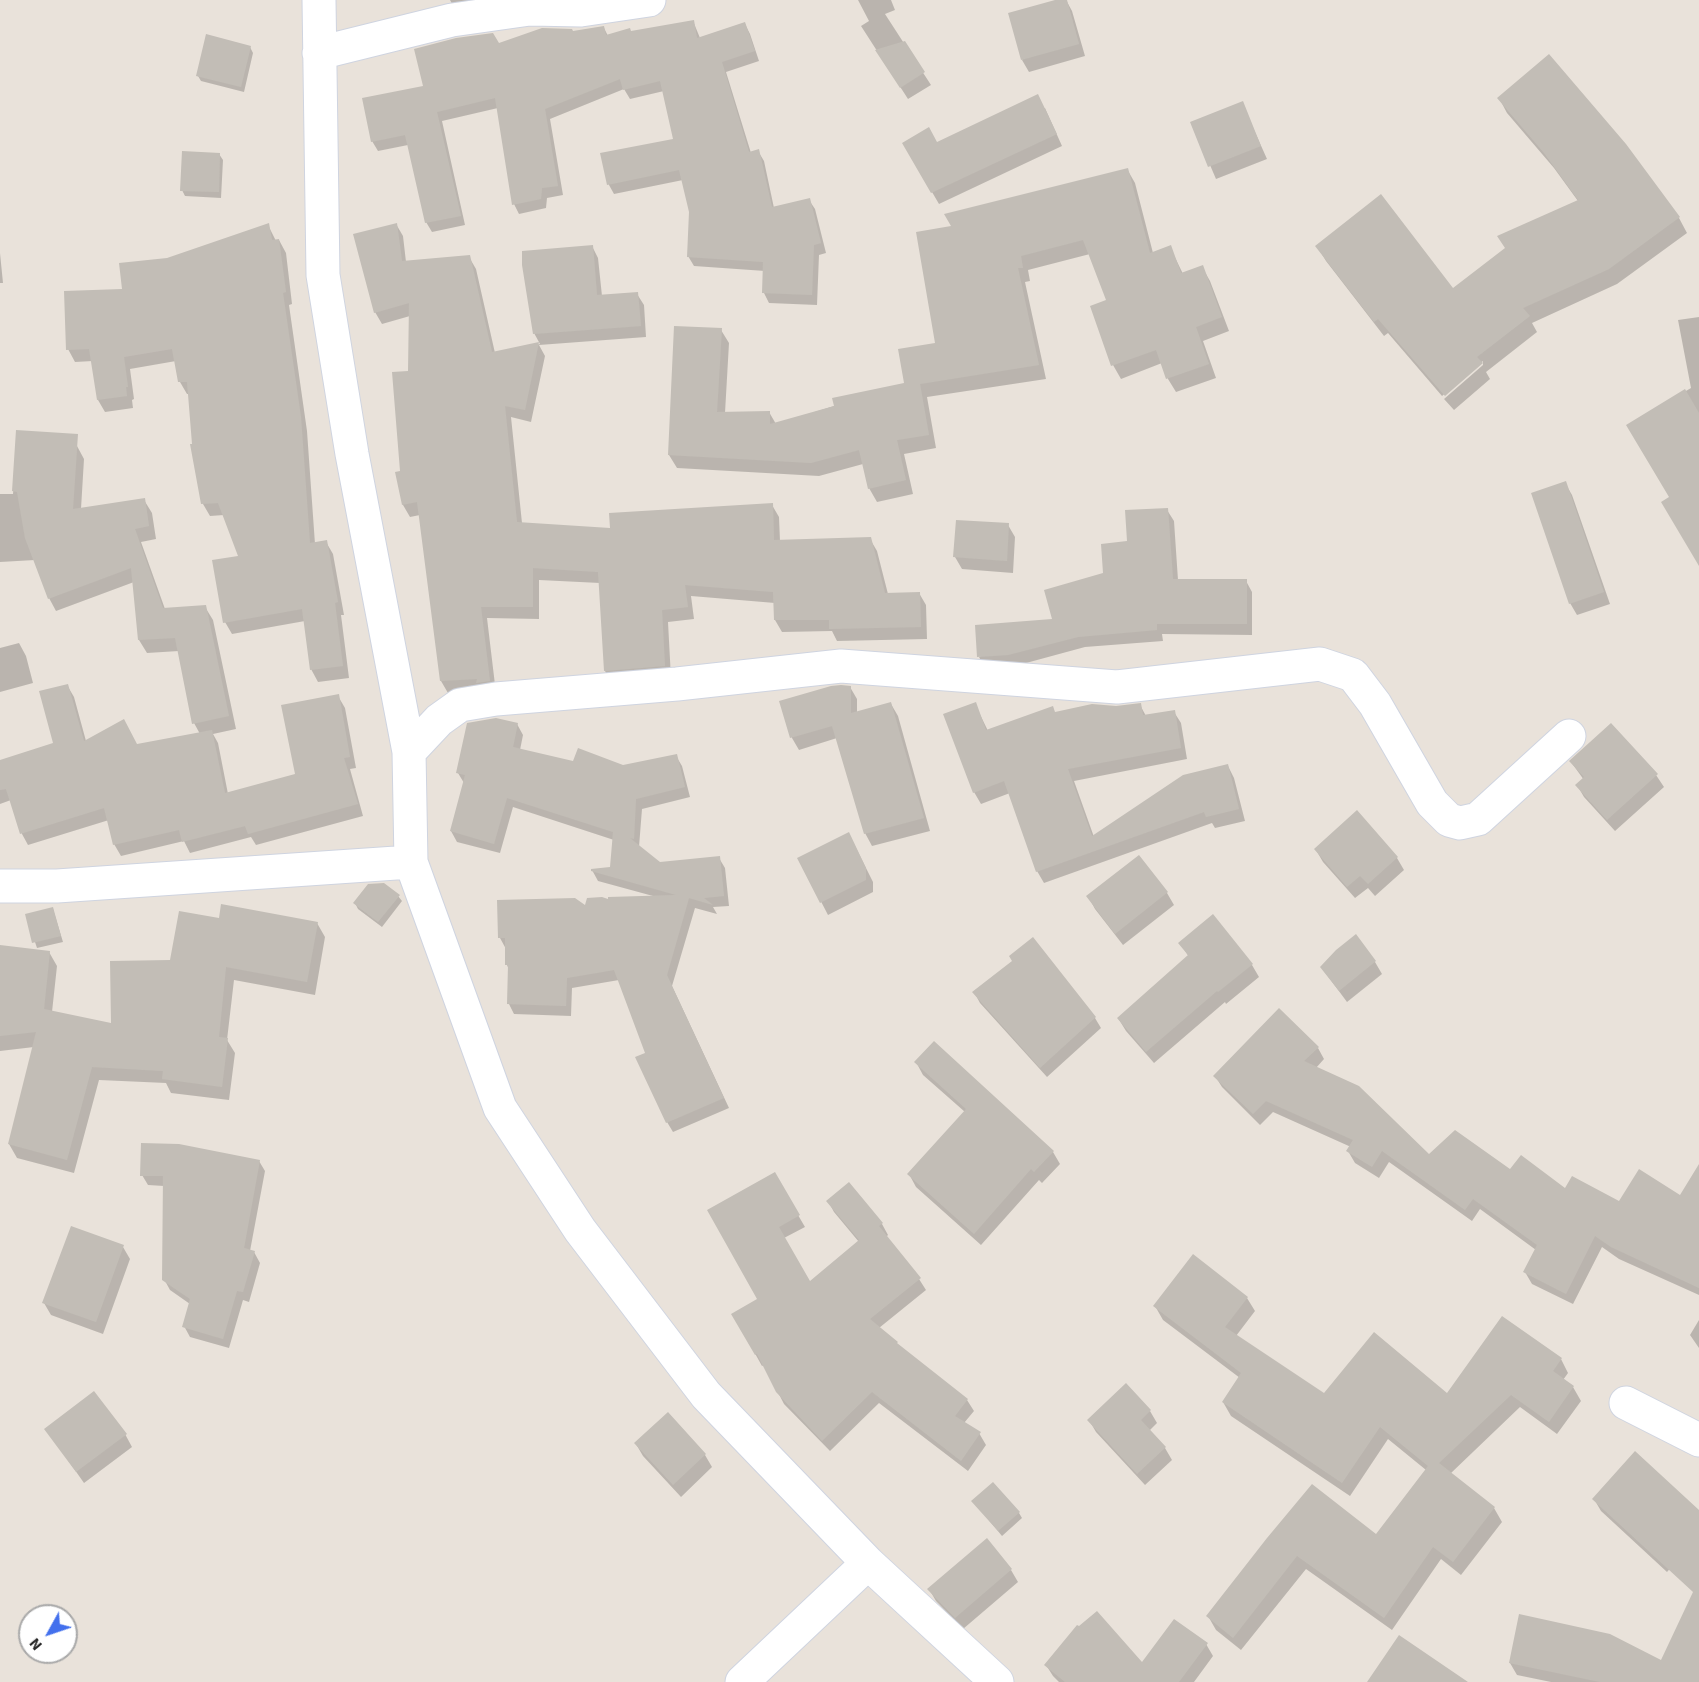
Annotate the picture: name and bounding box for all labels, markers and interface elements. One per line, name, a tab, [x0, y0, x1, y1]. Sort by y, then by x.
north arrow	[18, 1604, 78, 1664]
text: N	[24, 1633, 48, 1655]

